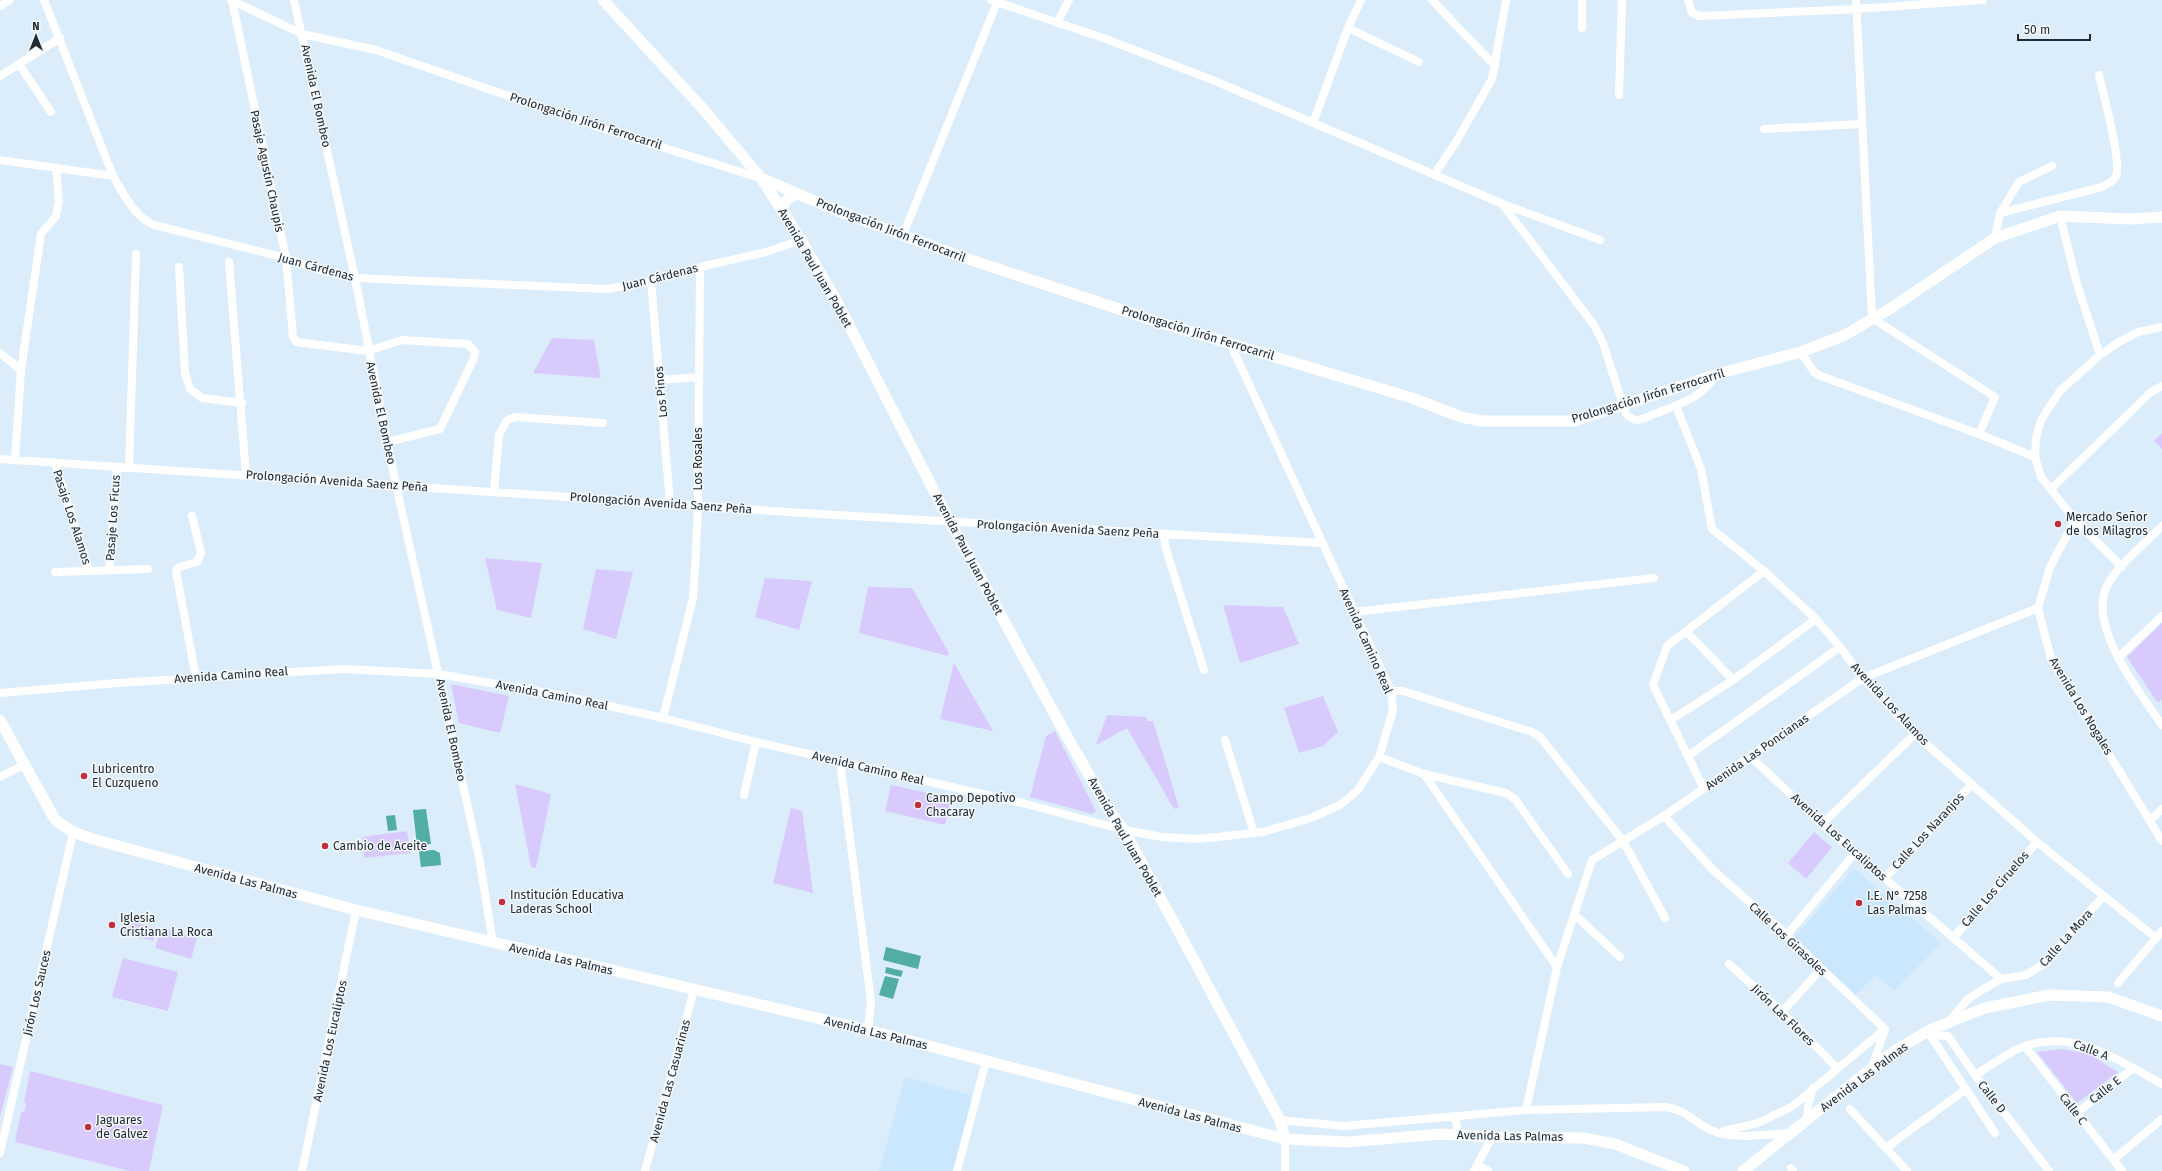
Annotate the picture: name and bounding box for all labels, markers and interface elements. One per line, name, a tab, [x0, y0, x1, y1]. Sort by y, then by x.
north arrow	[16, 16, 56, 56]
scale bar	[2018, 16, 2090, 42]
text: N	[32, 20, 40, 33]
text: 50 m	[2024, 23, 2050, 37]
street label: Avenida El Bombeo	[298, 43, 334, 149]
street label: Prolongación Jirón Ferrocarril	[508, 90, 664, 152]
street label: Pasaje Agustín Chaupis	[247, 109, 287, 234]
street label: Prolongación Jirón Ferrocarril	[814, 195, 968, 265]
street label: Avenida Paul Juan Poblet	[775, 206, 855, 331]
street label: Juan Cárdenas	[277, 250, 356, 284]
street label: Juan Cárdenas	[621, 261, 700, 293]
street label: Prolongación Jirón Ferrocarril	[1120, 303, 1277, 363]
street label: Avenida El Bombeo	[363, 360, 399, 466]
street label: Los Pinos	[652, 365, 670, 418]
street label: Prolongación Jirón Ferrocarril	[1570, 366, 1727, 426]
street label: Los Rosales	[691, 427, 705, 491]
street label: Pasaje Los Alamos	[50, 468, 94, 567]
street label: Prolongación Avenida Saenz Peña	[245, 468, 429, 494]
street label: Pasaje Los Ficus	[103, 474, 123, 562]
street label: Prolongación Avenida Saenz Peña	[569, 490, 753, 516]
street label: Avenida Paul Juan Poblet	[930, 491, 1006, 618]
place label: Mercado Señor de los Milagros	[2066, 510, 2148, 538]
street label: Prolongación Avenida Saenz Peña	[976, 517, 1160, 541]
marker: Mercado Señor de los Milagros	[2053, 519, 2063, 529]
street label: Avenida Camino Real	[1336, 586, 1396, 696]
street label: Avenida Los Nogales	[2046, 655, 2116, 758]
street label: Avenida Los Alamos	[1848, 660, 1932, 748]
street label: Avenida Camino Real	[174, 664, 289, 686]
street label: Avenida El Bombeo	[433, 677, 469, 783]
street label: Avenida Camino Real	[495, 677, 610, 713]
street label: Avenida Las Poncianas	[1703, 711, 1812, 793]
street label: Avenida Camino Real	[811, 748, 926, 788]
place label: Lubricentro El Cuzqueno	[92, 762, 158, 790]
marker: Lubricentro El Cuzqueno	[79, 771, 89, 781]
street label: Avenida Paul Juan Poblet	[1085, 775, 1165, 900]
street label: Avenida Los Eucaliptos	[1788, 790, 1890, 884]
street label: Calle Los Naranjos	[1889, 790, 1967, 872]
place label: Campo Depotivo Chacaray	[926, 791, 1016, 819]
marker: Campo Depotivo Chacaray	[913, 800, 923, 810]
place label: Cambio de Aceite	[333, 839, 427, 853]
marker: Cambio de Aceite	[320, 841, 330, 851]
street label: Calle Los Ciruelos	[1958, 848, 2032, 930]
street label: Avenida Las Palmas	[193, 861, 299, 902]
place label: Institución Educativa Laderas School	[510, 888, 624, 916]
place label: I.E. N° 7258 Las Palmas	[1867, 889, 1928, 917]
marker: Institución Educativa Laderas School	[497, 897, 507, 907]
marker: I.E. N° 7258 Las Palmas	[1854, 898, 1864, 908]
street label: Calle Los Girasoles	[1746, 899, 1830, 979]
street label: Calle La Mora	[2037, 906, 2095, 970]
place label: Iglesia Cristiana La Roca	[120, 911, 213, 939]
marker: Iglesia Cristiana La Roca	[107, 920, 117, 930]
street label: Avenida Las Palmas	[508, 940, 615, 978]
street label: Jirón Los Sauces	[20, 948, 54, 1037]
street label: Avenida Los Eucaliptos	[310, 978, 350, 1103]
street label: Jirón Las Flores	[1749, 981, 1818, 1049]
street label: Avenida Las Palmas	[823, 1013, 930, 1053]
street label: Avenida Las Casuarinas	[647, 1018, 693, 1144]
street label: Calle A	[2071, 1037, 2111, 1063]
street label: Avenida Las Palmas	[1817, 1039, 1911, 1115]
street label: Calle E	[2086, 1073, 2124, 1107]
street label: Calle D	[1975, 1078, 2009, 1116]
street label: Calle C	[2056, 1090, 2090, 1128]
street label: Avenida Las Palmas	[1137, 1095, 1243, 1136]
place label: Jaguares de Galvez	[96, 1113, 148, 1141]
marker: Jaguares de Galvez	[83, 1122, 93, 1132]
street label: Avenida Las Palmas	[1457, 1128, 1564, 1144]

